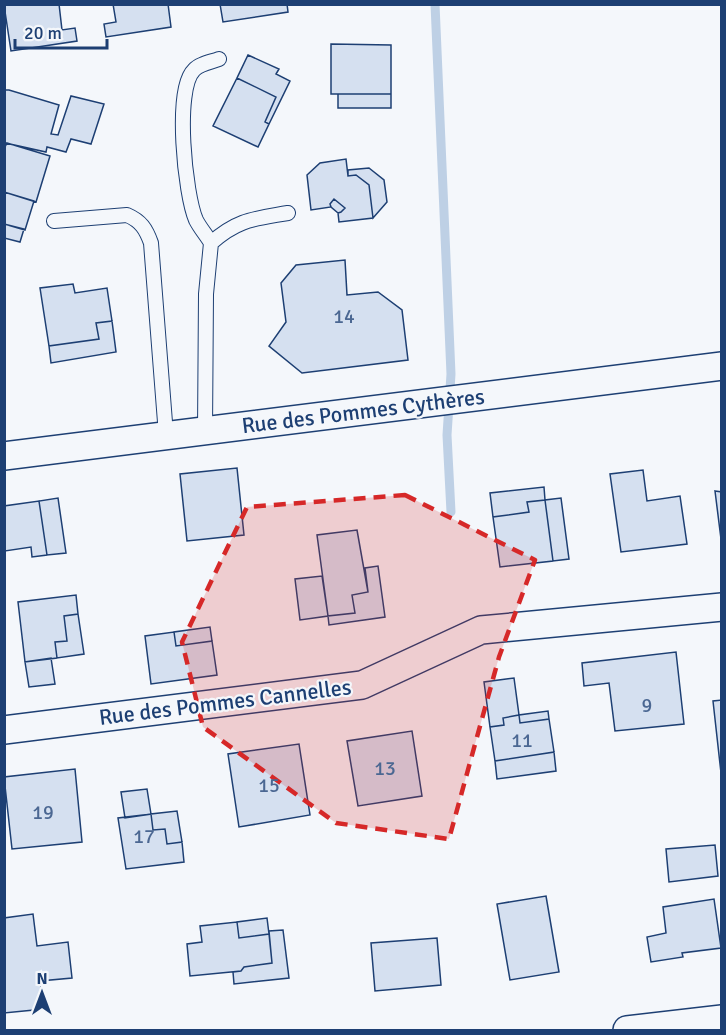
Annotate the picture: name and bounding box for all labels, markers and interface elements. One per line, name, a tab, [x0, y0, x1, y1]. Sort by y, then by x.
scale bar	[15, 12, 106, 50]
text: 20 m	[24, 22, 62, 44]
house number: 14	[333, 304, 355, 329]
street label: Rue des Pommes Cythères	[240, 383, 486, 439]
street label: Rue des Pommes Cannelles	[97, 673, 353, 731]
house number: 9	[642, 693, 652, 718]
house number: 11	[511, 728, 533, 753]
house number: 13	[374, 756, 396, 781]
house number: 15	[258, 773, 280, 798]
house number: 19	[32, 800, 54, 825]
house number: 17	[133, 824, 155, 849]
north arrow	[12, 963, 72, 1023]
text: N	[36, 969, 48, 989]

